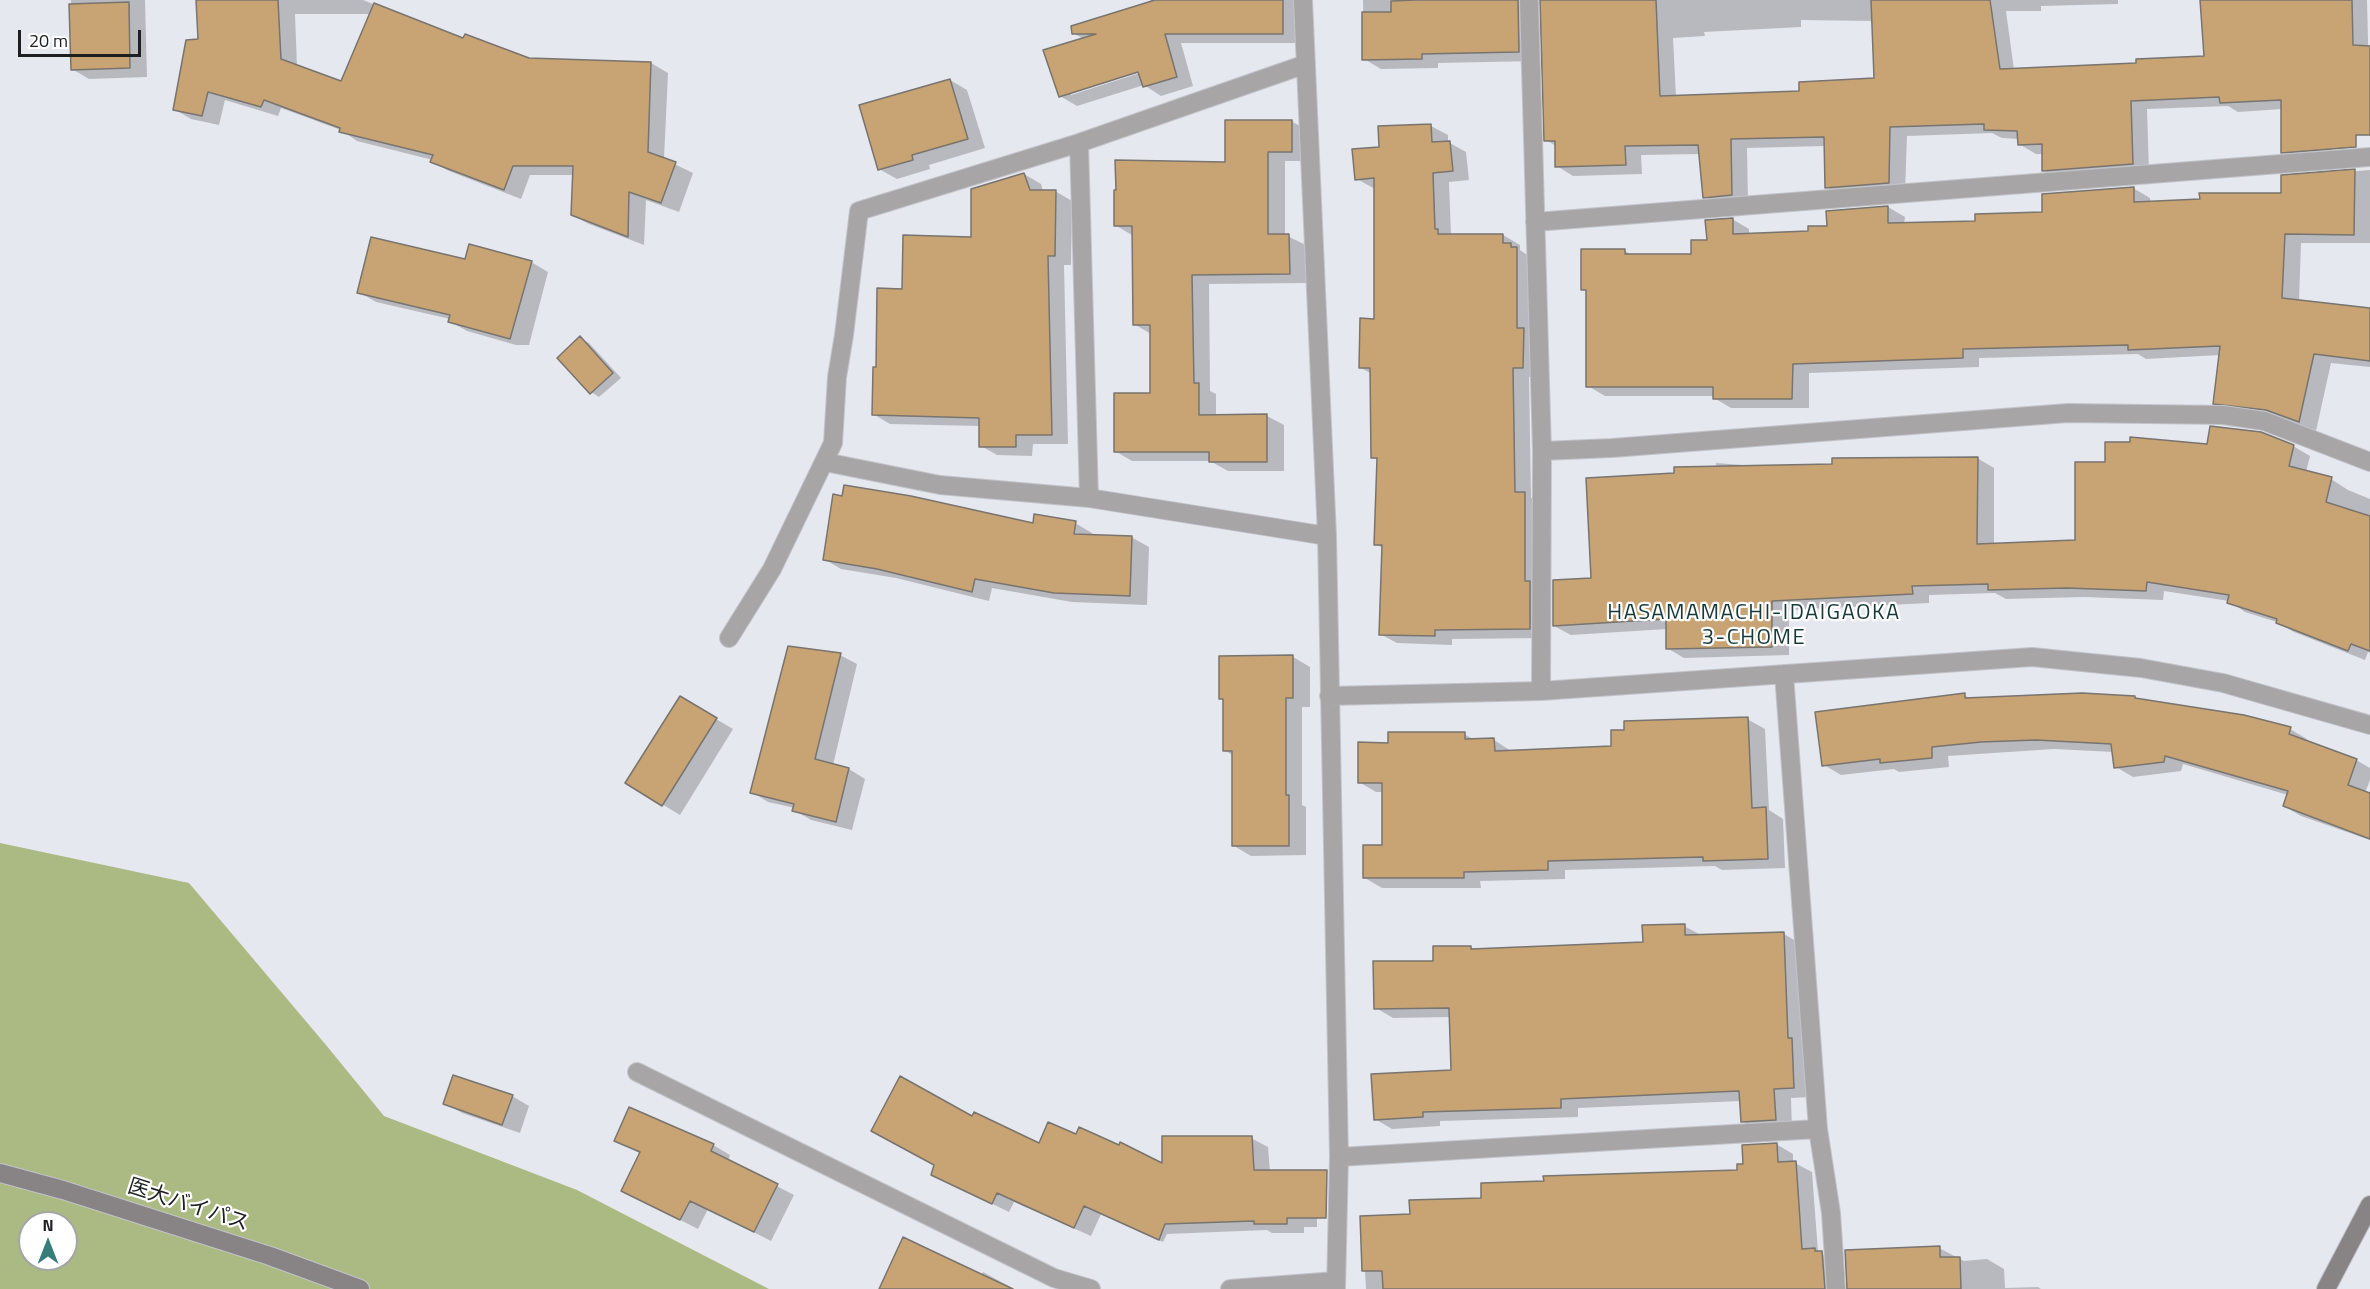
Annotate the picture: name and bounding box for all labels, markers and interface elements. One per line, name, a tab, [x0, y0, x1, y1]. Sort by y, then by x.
scale bar	[21, 18, 144, 56]
text: 20 m	[29, 27, 68, 54]
district label: HASAMAMACHI-IDAIGAOKA 3-CHOME	[1607, 601, 1901, 652]
street label: 医大バイパス	[124, 1175, 252, 1237]
north arrow	[18, 1211, 78, 1271]
text: N	[42, 1213, 54, 1237]

